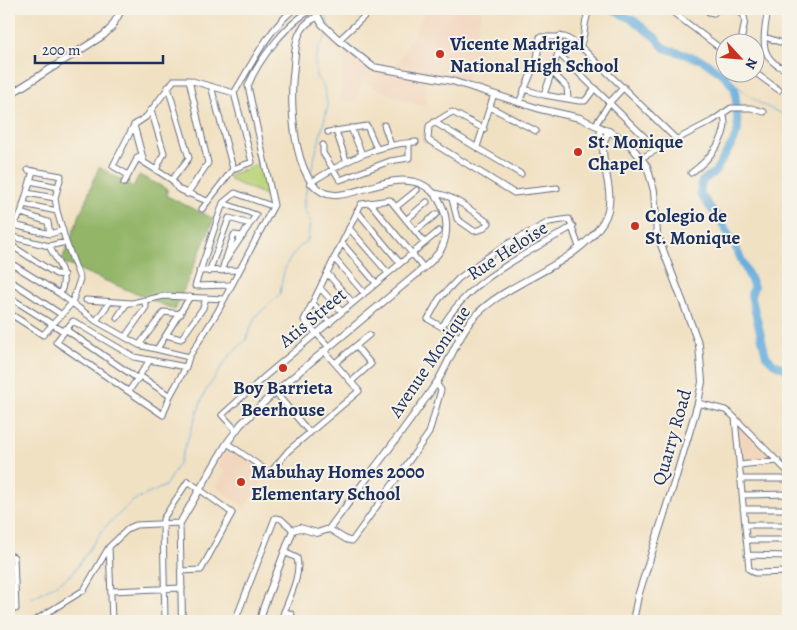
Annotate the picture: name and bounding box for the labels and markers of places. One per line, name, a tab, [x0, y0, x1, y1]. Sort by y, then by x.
place label: Vicente Madrigal National High School	[449, 31, 618, 79]
marker: Vicente Madrigal National High School	[434, 48, 446, 60]
place label: St. Monique Chapel	[588, 129, 684, 177]
marker: St. Monique Chapel	[572, 146, 584, 158]
place label: Colegio de St. Monique	[645, 203, 741, 251]
marker: Colegio de St. Monique	[629, 220, 641, 232]
marker: Boy Barrieta Beerhouse	[277, 362, 289, 374]
place label: Boy Barrieta Beerhouse	[233, 375, 334, 423]
place label: Mabuhay Homes 2000 Elementary School	[251, 459, 425, 507]
marker: Mabuhay Homes 2000 Elementary School	[235, 476, 247, 488]

